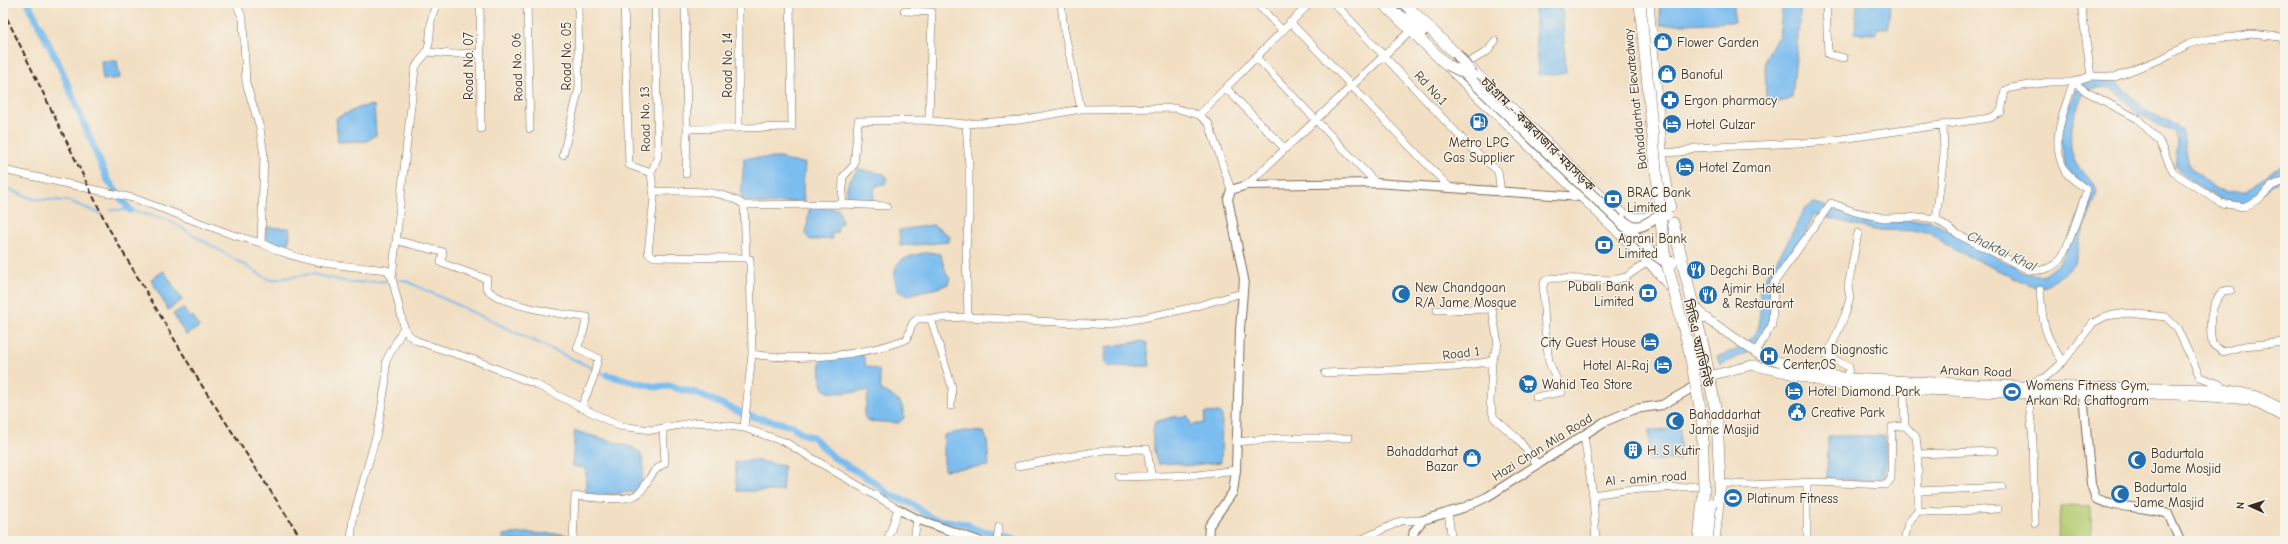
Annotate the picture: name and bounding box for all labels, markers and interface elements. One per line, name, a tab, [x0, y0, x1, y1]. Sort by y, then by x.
street label: Road No. 05	[559, 22, 574, 90]
street label: Bahaddarhat Elevatedway	[1620, 28, 1650, 170]
shop icon: Flower Garden	[1652, 31, 1674, 53]
street label: Road No. 07	[461, 32, 476, 100]
street label: Road No. 06	[508, 32, 526, 102]
street label: Road No. 14	[720, 32, 735, 98]
place label: Flower Garden	[1677, 35, 1759, 50]
shop icon: Banoful	[1656, 63, 1678, 85]
place label: Banoful	[1681, 67, 1723, 82]
street label: Rd No.1	[1412, 68, 1450, 108]
street label: চট্টগ্রাম - কক্সবাজার মহাসড়ক	[1477, 73, 1598, 194]
street label: Road No. 13	[637, 86, 653, 152]
pharmacy icon: Ergon pharmacy	[1659, 89, 1681, 111]
place label: Ergon pharmacy	[1684, 93, 1777, 108]
fuel station icon: Metro LPG Gas Supplier	[1468, 111, 1490, 133]
hotel icon: Hotel Gulzar	[1661, 113, 1683, 135]
place label: Hotel Gulzar	[1686, 117, 1756, 132]
place label: Metro LPG Gas Supplier	[1444, 135, 1515, 165]
hotel icon: Hotel Zaman	[1674, 156, 1696, 178]
place label: Hotel Zaman	[1699, 160, 1771, 175]
place label: BRAC Bank Limited	[1627, 185, 1692, 215]
bank icon: BRAC Bank Limited	[1602, 188, 1624, 210]
water label: Chaktai Khal	[1965, 227, 2040, 275]
place label: Agrani Bank Limited	[1618, 231, 1688, 261]
bank icon: Agrani Bank Limited	[1593, 234, 1615, 256]
restaurant icon: Degchi Bari	[1685, 259, 1707, 281]
place label: Degchi Bari	[1710, 263, 1775, 278]
place label: Pubali Bank Limited	[1568, 279, 1635, 309]
place label: New Chandgoan R/A Jame Mosque	[1415, 280, 1517, 310]
place label: Ajmir Hotel & Restaurant	[1722, 281, 1795, 311]
bank icon: Pubali Bank Limited	[1637, 282, 1659, 304]
mosque icon: New Chandgoan R/A Jame Mosque	[1390, 283, 1412, 305]
restaurant icon: Ajmir Hotel & Restaurant	[1697, 284, 1719, 306]
street label: সিডিএ অ্যাভিনিউ	[1680, 297, 1716, 389]
hotel icon: City Guest House	[1639, 331, 1661, 353]
place label: City Guest House	[1540, 335, 1636, 350]
place label: Modern Diagnostic Center,OS	[1783, 342, 1888, 372]
street label: Road 1	[1441, 343, 1481, 363]
hospital icon: Modern Diagnostic Center,OS	[1758, 345, 1780, 367]
hotel icon: Hotel Al-Raj	[1652, 354, 1674, 376]
place label: Hotel Al-Raj	[1583, 358, 1649, 373]
street label: Arakan Road	[1940, 362, 2012, 380]
supermarket icon: Wahid Tea Store	[1517, 373, 1539, 395]
place label: Wahid Tea Store	[1542, 377, 1633, 392]
place label: Womens Fitness Gym, Arkan Rd, Chattogram	[2026, 378, 2149, 408]
hotel icon: Hotel Diamond Park	[1783, 380, 1805, 402]
sports icon: Womens Fitness Gym, Arkan Rd, Chattogram	[2001, 381, 2023, 403]
place label: Hotel Diamond Park	[1808, 384, 1921, 399]
public building icon: Creative Park	[1786, 401, 1808, 423]
place label: Creative Park	[1811, 405, 1885, 420]
place label: Bahaddarhat Jame Masjid	[1689, 407, 1762, 437]
street label: Hazi Chan Mia Road	[1489, 410, 1595, 484]
mosque icon: Bahaddarhat Jame Masjid	[1664, 410, 1686, 432]
building icon: H. S Kutir	[1622, 439, 1644, 461]
place label: H. S Kutir	[1647, 443, 1701, 458]
place label: Bahaddarhat Bazar	[1387, 444, 1459, 474]
place label: Badurtala Jame Mosjid	[2151, 446, 2221, 476]
shop icon: Bahaddarhat Bazar	[1461, 447, 1483, 469]
mosque icon: Badurtala Jame Mosjid	[2126, 449, 2148, 471]
street label: Al - amin road	[1605, 468, 1687, 488]
place label: Badurtala Jame Masjid	[2134, 480, 2204, 510]
mosque icon: Badurtala Jame Masjid	[2109, 483, 2131, 505]
north arrow	[2230, 486, 2270, 526]
sports icon: Platinum Fitness	[1722, 487, 1744, 509]
place label: Platinum Fitness	[1747, 491, 1838, 506]
text: N	[2234, 502, 2247, 509]

